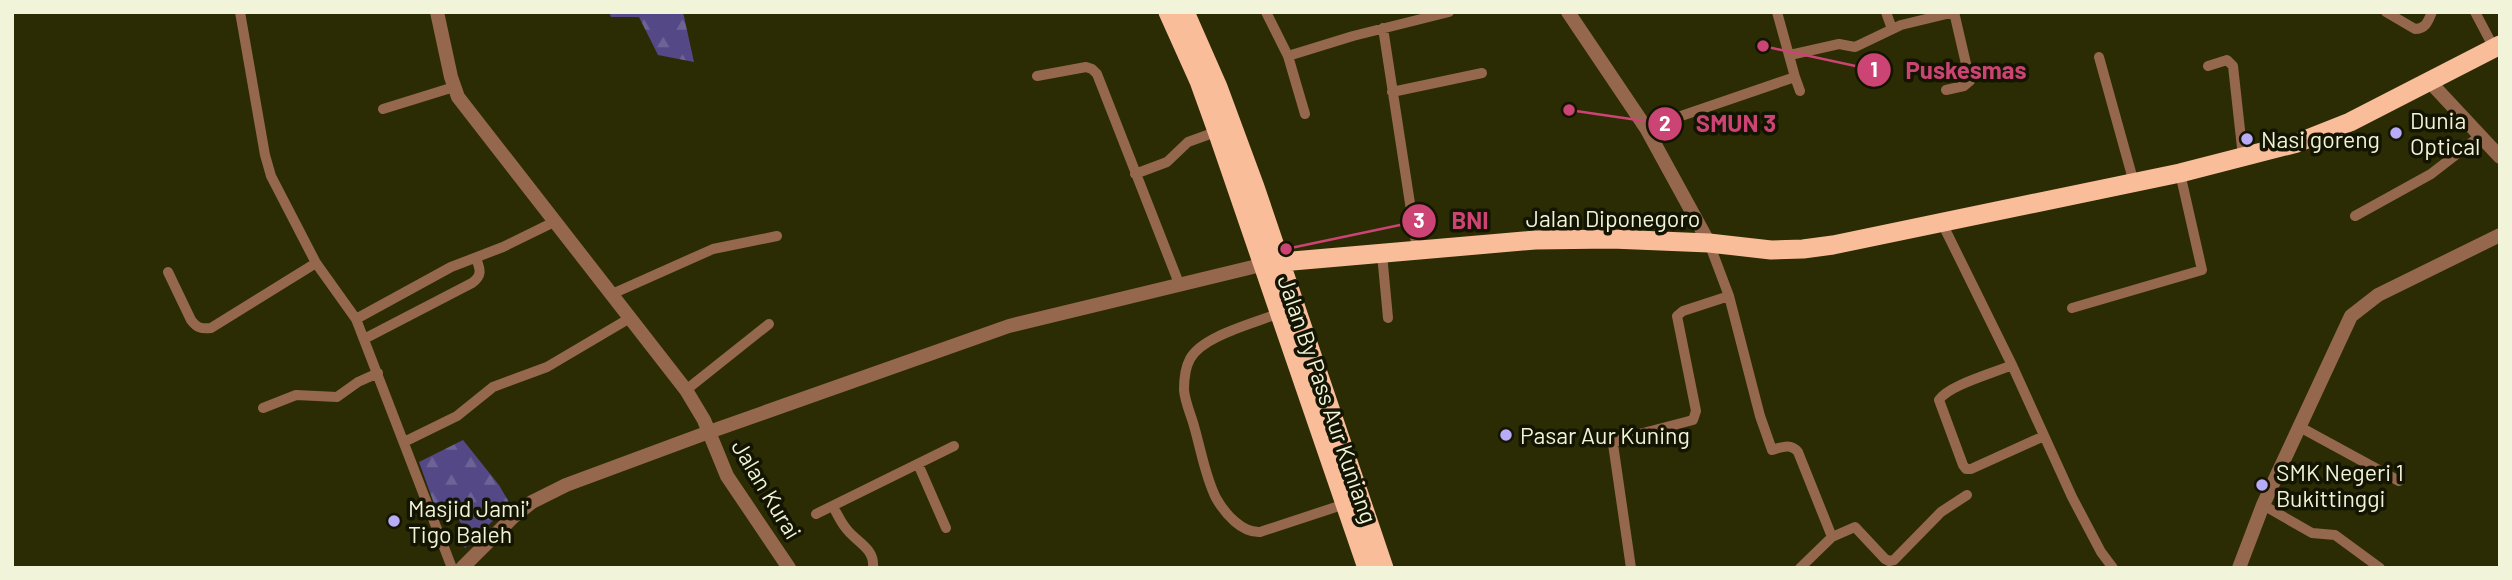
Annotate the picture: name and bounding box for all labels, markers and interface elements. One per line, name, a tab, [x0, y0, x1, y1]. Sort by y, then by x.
callout: Puskesmas	[1857, 48, 2041, 93]
text: Puskesmas	[1906, 55, 2026, 84]
text: 1	[1870, 56, 1878, 81]
callout: SMUN 3	[1647, 102, 1791, 147]
place label: Dunia Optical	[2410, 106, 2480, 160]
text: SMUN 3	[1696, 108, 1776, 137]
text: 2	[1659, 110, 1671, 135]
place label: Nasi goreng	[2261, 125, 2380, 153]
marker: Dunia Optical	[2388, 125, 2404, 141]
marker: Nasi goreng	[2239, 131, 2255, 147]
callout: BNI	[1402, 198, 1502, 243]
street label: Jalan Diponegoro	[1526, 204, 1700, 232]
text: BNI	[1451, 205, 1489, 234]
text: 3	[1413, 207, 1425, 232]
street label: Jalan By Pass Aur Kuniang	[1272, 271, 1384, 527]
place label: Pasar Aur Kuning	[1520, 421, 1690, 449]
marker: Pasar Aur Kuning	[1498, 427, 1514, 443]
street label: Jalan Kurai	[726, 434, 808, 544]
place label: SMK Negeri 1 Bukittinggi	[2276, 458, 2404, 512]
marker: SMK Negeri 1 Bukittinggi	[2254, 477, 2270, 493]
place label: Masjid Jami' Tigo Baleh	[408, 494, 529, 548]
marker: Masjid Jami' Tigo Baleh	[386, 513, 402, 529]

